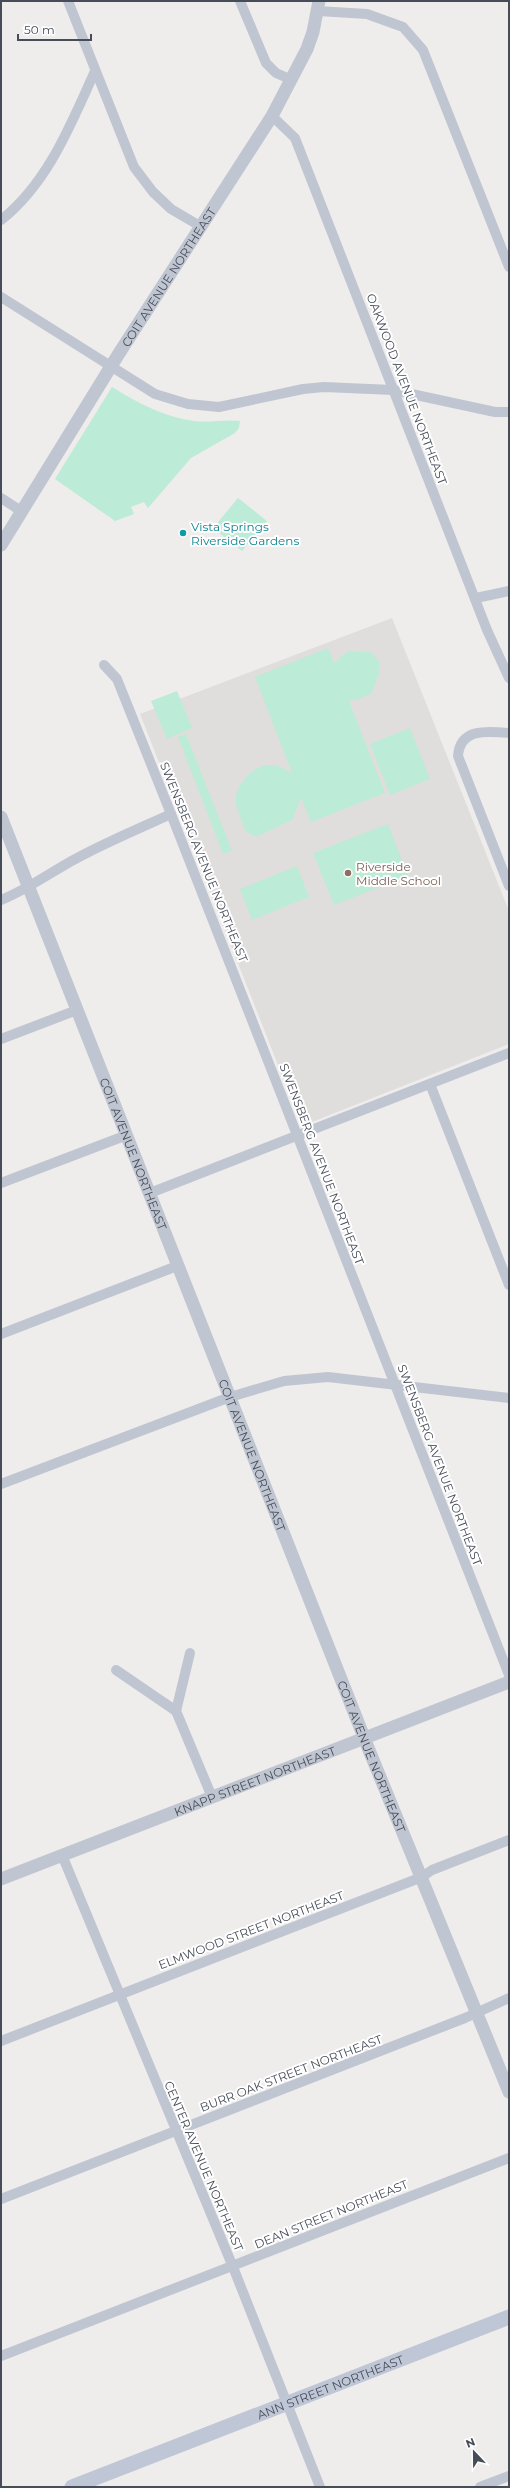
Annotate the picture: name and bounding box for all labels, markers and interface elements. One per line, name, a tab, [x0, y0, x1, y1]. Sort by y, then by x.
scale bar	[18, 16, 91, 42]
text: 50 m	[24, 22, 55, 37]
street label: COIT AVENUE NORTHEAST	[118, 204, 219, 349]
street label: OAKWOOD AVENUE NORTHEAST	[364, 291, 451, 487]
place label: Vista Springs Riverside Gardens	[191, 519, 299, 548]
marker: Vista Springs Riverside Gardens	[178, 528, 188, 538]
street label: SWENSBERG AVENUE NORTHEAST	[157, 760, 251, 964]
place label: Riverside Middle School	[356, 859, 441, 888]
marker: Riverside Middle School	[343, 868, 353, 878]
street label: SWENSBERG AVENUE NORTHEAST	[277, 1061, 367, 1267]
street label: COIT AVENUE NORTHEAST	[97, 1075, 171, 1232]
street label: SWENSBERG AVENUE NORTHEAST	[395, 1362, 485, 1568]
street label: COIT AVENUE NORTHEAST	[216, 1377, 290, 1534]
street label: COIT AVENUE NORTHEAST	[335, 1678, 409, 1835]
street label: KNAPP STREET NORTHEAST	[172, 1743, 338, 1819]
street label: ELMWOOD STREET NORTHEAST	[156, 1888, 346, 1972]
street label: BURR OAK STREET NORTHEAST	[198, 2031, 384, 2115]
street label: CENTER AVENUE NORTHEAST	[161, 2079, 247, 2254]
street label: DEAN STREET NORTHEAST	[252, 2176, 410, 2252]
street label: ANN STREET NORTHEAST	[255, 2351, 406, 2422]
north arrow	[454, 2432, 494, 2472]
text: N	[464, 2435, 477, 2451]

